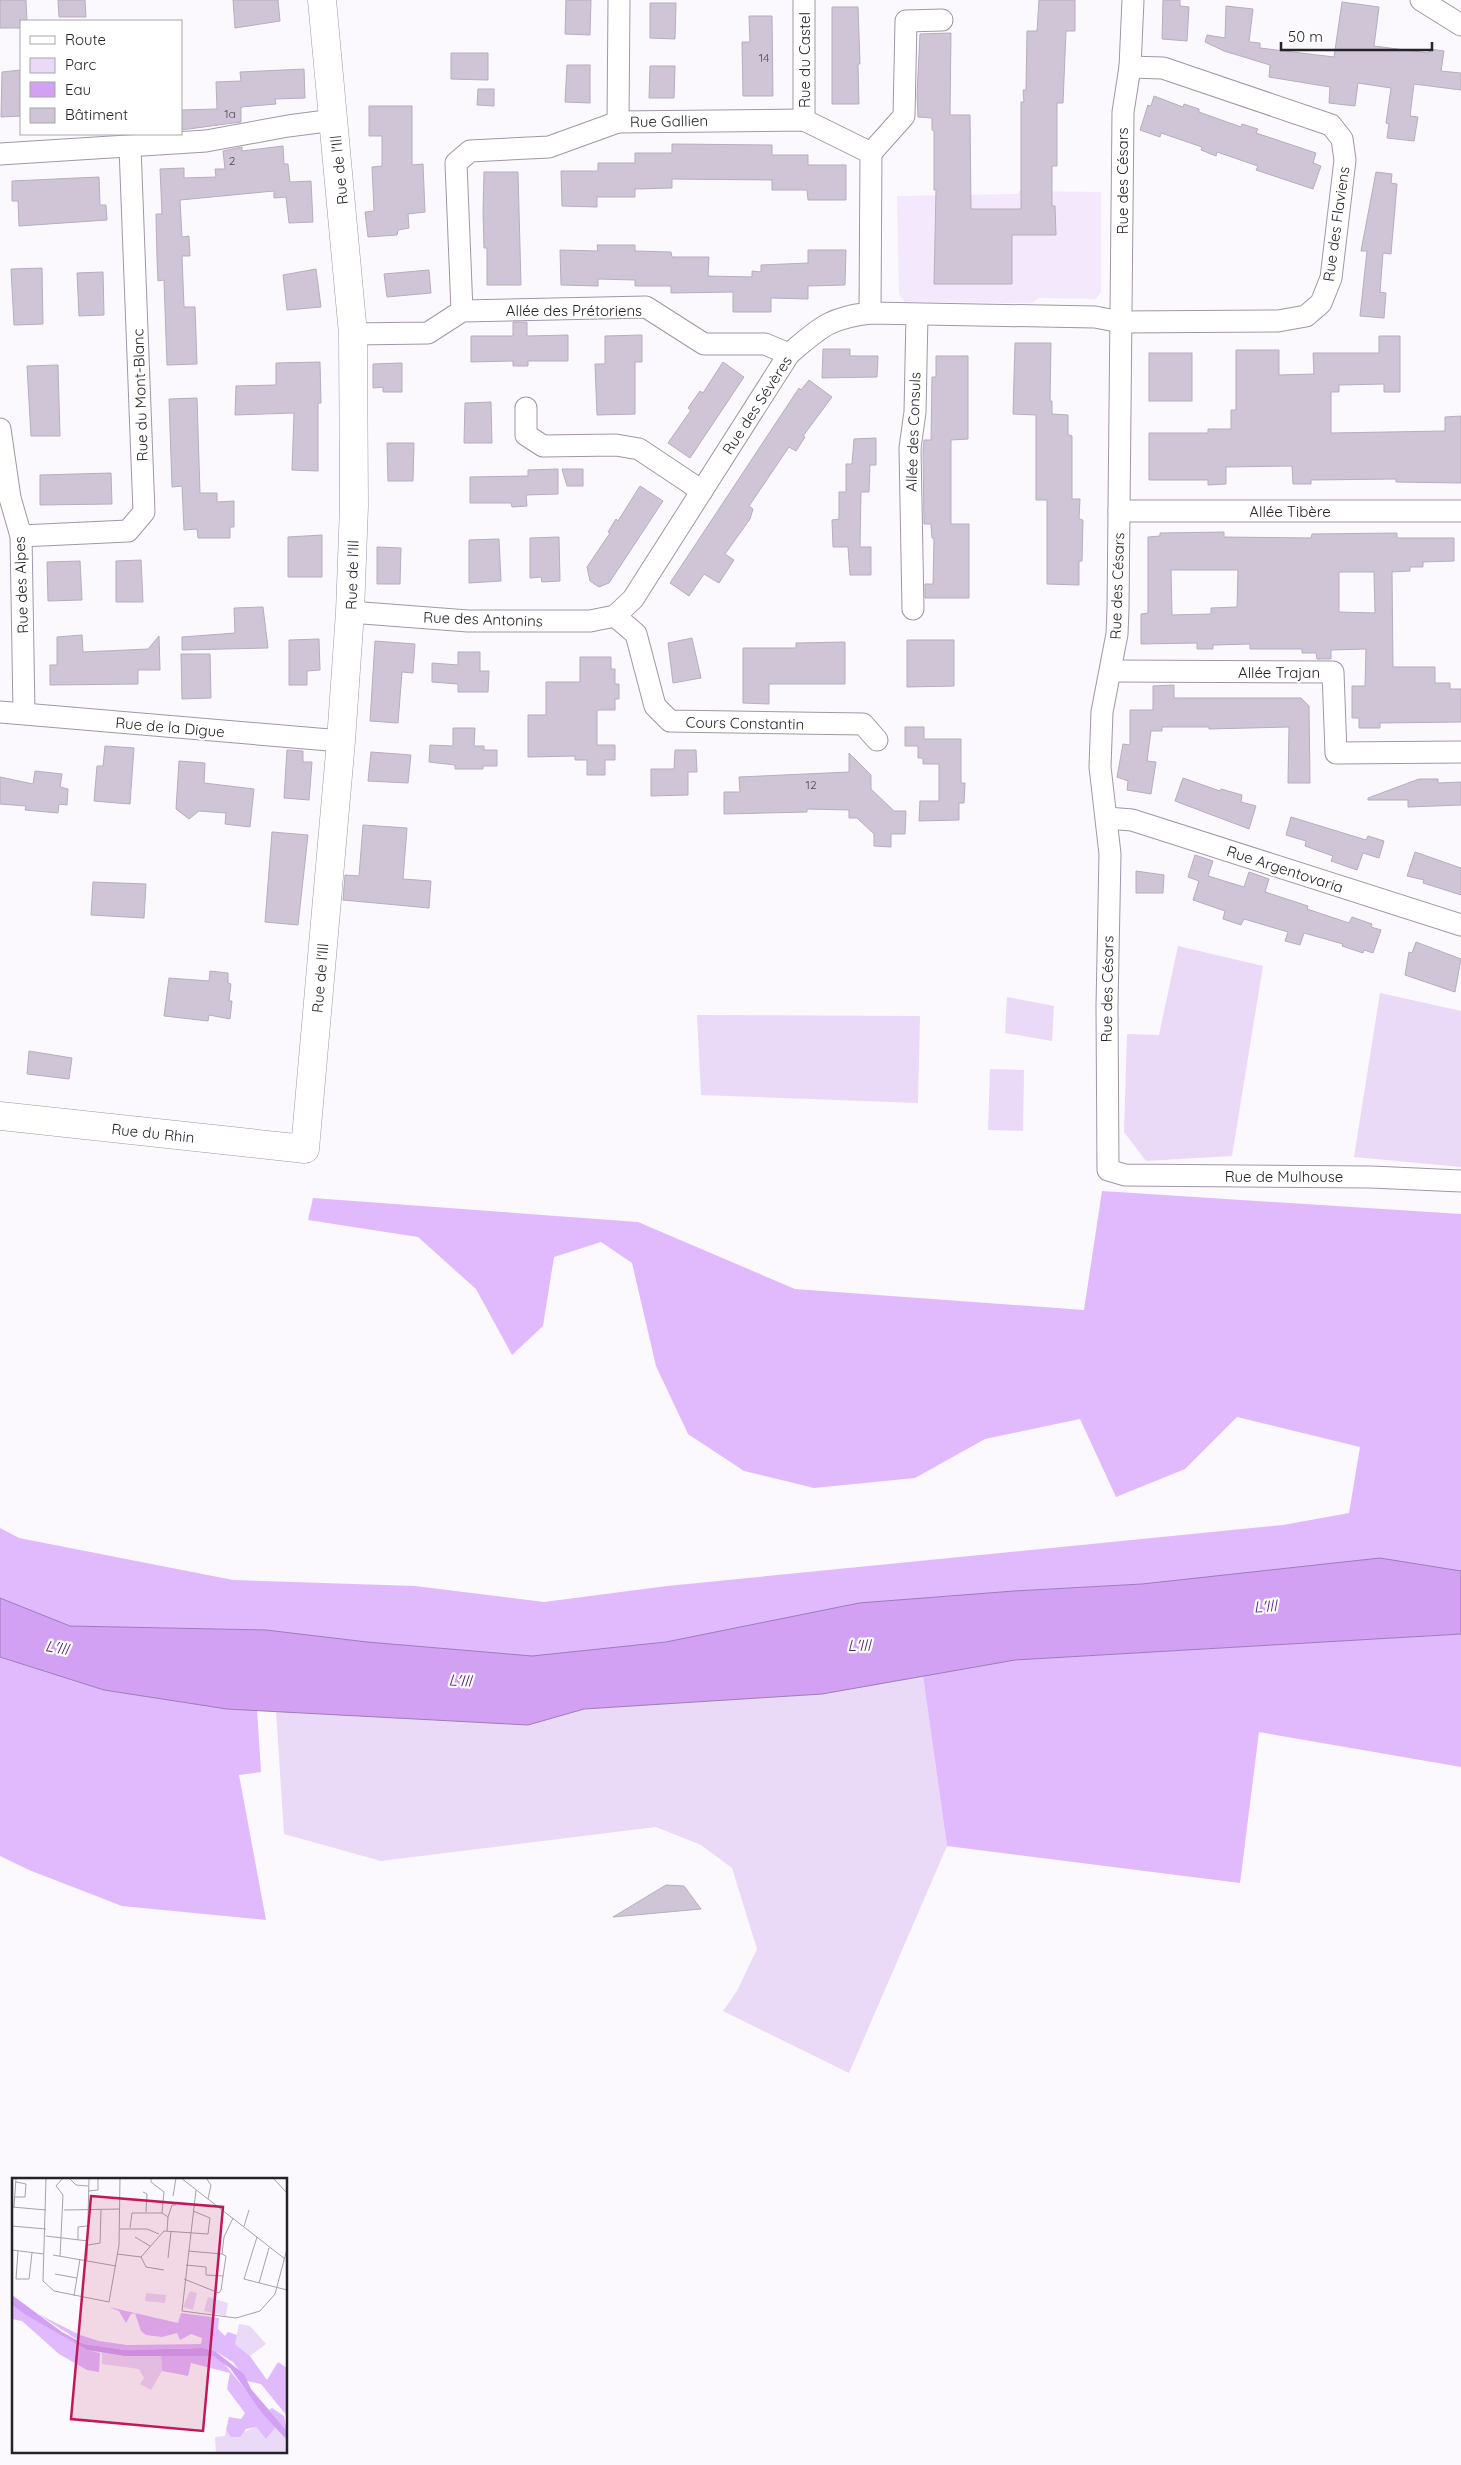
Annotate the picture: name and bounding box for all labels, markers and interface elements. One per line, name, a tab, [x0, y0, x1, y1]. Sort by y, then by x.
street label: Rue du Castel	[795, 12, 814, 108]
legend	[20, 20, 182, 135]
scale bar	[1281, 20, 1432, 52]
text: 50 m	[1288, 27, 1323, 46]
text: Route	[65, 30, 106, 49]
house number: 14	[759, 50, 769, 65]
text: Parc	[65, 55, 96, 74]
text: Eau	[65, 80, 91, 99]
text: Bâtiment	[65, 105, 128, 124]
house number: 1a	[224, 106, 236, 121]
street label: Rue Gallien	[630, 111, 708, 131]
street label: Rue des Césars	[1113, 127, 1132, 235]
street label: Rue de l'Ill	[326, 134, 352, 206]
house number: 2	[229, 153, 236, 168]
street label: Rue des Flaviens	[1319, 165, 1353, 283]
street label: Allée des Prétoriens	[506, 301, 642, 320]
street label: Rue du Mont-Blanc	[128, 328, 152, 462]
street label: Rue des Sévères	[718, 352, 796, 458]
street label: Allée des Consuls	[901, 372, 925, 492]
street label: Allée Tibère	[1249, 502, 1331, 521]
street label: Rue des Césars	[1106, 532, 1128, 640]
street label: Rue des Alpes	[10, 536, 32, 634]
street label: Rue de l'Ill	[341, 540, 363, 610]
street label: Rue des Antonins	[423, 607, 543, 631]
street label: Allée Trajan	[1238, 663, 1320, 682]
street label: Cours Constantin	[686, 712, 804, 734]
street label: Rue de la Digue	[115, 713, 225, 741]
house number: 12	[805, 777, 817, 792]
street label: Rue Argentovaria	[1224, 841, 1346, 897]
street label: Rue des Césars	[1097, 935, 1117, 1043]
street label: Rue de l'Ill	[307, 942, 333, 1014]
street label: Rue du Rhin	[111, 1119, 195, 1147]
street label: Rue de Mulhouse	[1225, 1167, 1343, 1186]
water label: L'Ill	[1253, 1595, 1279, 1617]
water label: L'Ill	[44, 1635, 72, 1659]
water label: L'Ill	[848, 1635, 873, 1655]
water label: L'Ill	[448, 1669, 474, 1691]
inset map	[12, 2178, 288, 2452]

